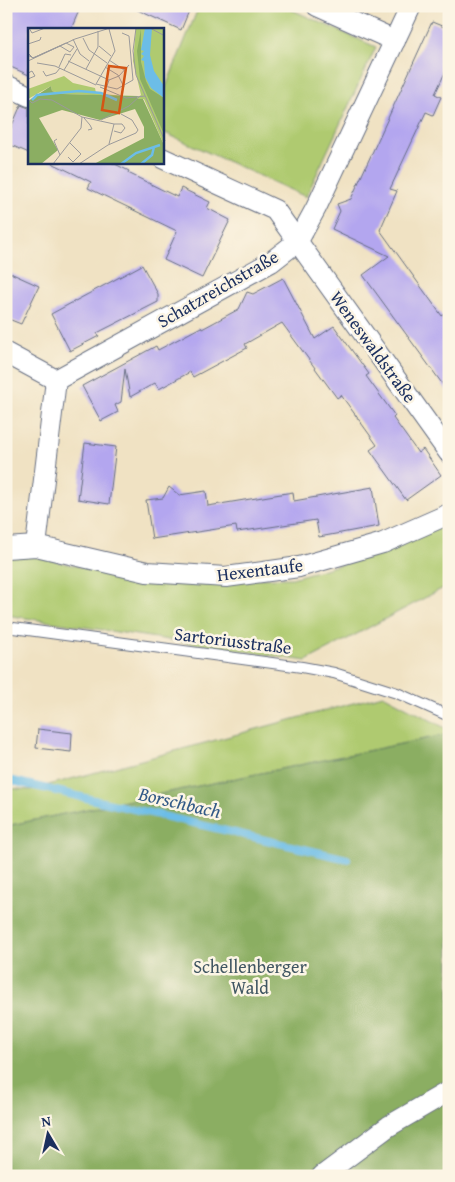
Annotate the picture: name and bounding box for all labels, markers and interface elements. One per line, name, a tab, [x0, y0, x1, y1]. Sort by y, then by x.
inset map	[28, 28, 164, 164]
street label: Schatzreichstraße	[152, 243, 283, 334]
street label: Weneswaldstraße	[323, 285, 423, 408]
street label: Hexentaufe	[215, 551, 304, 588]
street label: Sartoriusstraße	[173, 620, 293, 661]
water label: Borschbach	[135, 779, 224, 825]
park label: Schellenberger Wald	[193, 953, 307, 1001]
north arrow	[22, 1110, 72, 1160]
text: N	[40, 1110, 53, 1132]

